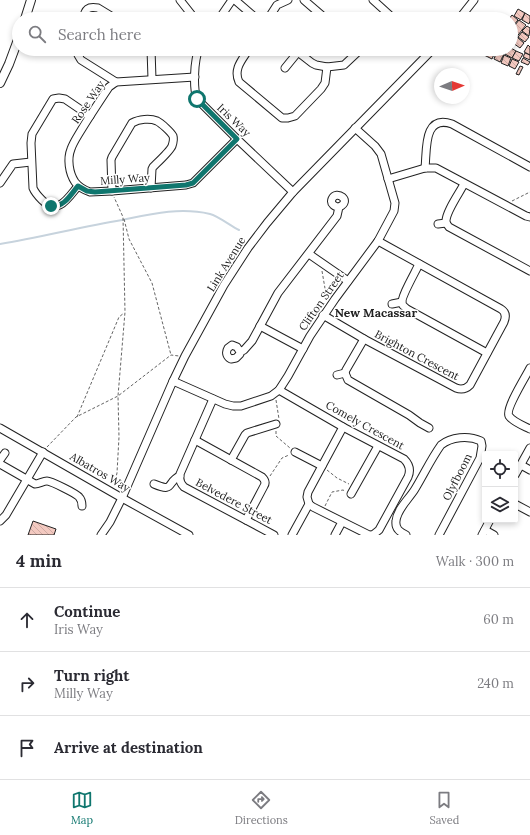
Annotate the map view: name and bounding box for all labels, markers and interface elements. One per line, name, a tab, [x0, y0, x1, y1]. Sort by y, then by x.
search box	[12, 12, 518, 56]
icon: search	[26, 23, 48, 45]
text: Search here	[58, 25, 141, 44]
north arrow	[434, 68, 470, 104]
street label: Rose Way	[68, 78, 108, 126]
route start	[188, 90, 206, 108]
street label: Iris Way	[214, 101, 254, 140]
street label: Milly Way	[100, 170, 150, 188]
route end	[42, 197, 60, 215]
street label: Link Avenue	[204, 234, 248, 294]
street label: Clifton Street	[295, 268, 347, 333]
district label: New Macassar	[335, 305, 417, 320]
street label: Brighton Crescent	[372, 327, 462, 384]
street label: Comely Crescent	[323, 398, 407, 453]
street label: Albatros Way	[67, 449, 133, 495]
street label: Olyfboom	[439, 451, 475, 503]
map controls	[482, 451, 518, 523]
button: locate	[482, 451, 518, 487]
street label: Belvedere Street	[193, 475, 275, 527]
button: layers	[482, 487, 518, 523]
text: 4 min	[16, 550, 62, 572]
text: Walk · 300 m	[436, 553, 514, 570]
text: Continue	[54, 602, 120, 621]
icon: ahead	[16, 609, 38, 631]
text: 60 m	[483, 611, 514, 628]
text: Iris Way	[54, 621, 103, 638]
text: Turn right	[54, 666, 130, 685]
icon: right	[16, 673, 38, 695]
text: 240 m	[477, 675, 514, 692]
text: Milly Way	[54, 685, 113, 702]
icon: arrive	[16, 737, 38, 759]
text: Arrive at destination	[54, 738, 203, 757]
tab: Map	[71, 789, 93, 827]
tab: Directions	[235, 789, 288, 827]
tab: Saved	[429, 789, 459, 827]

